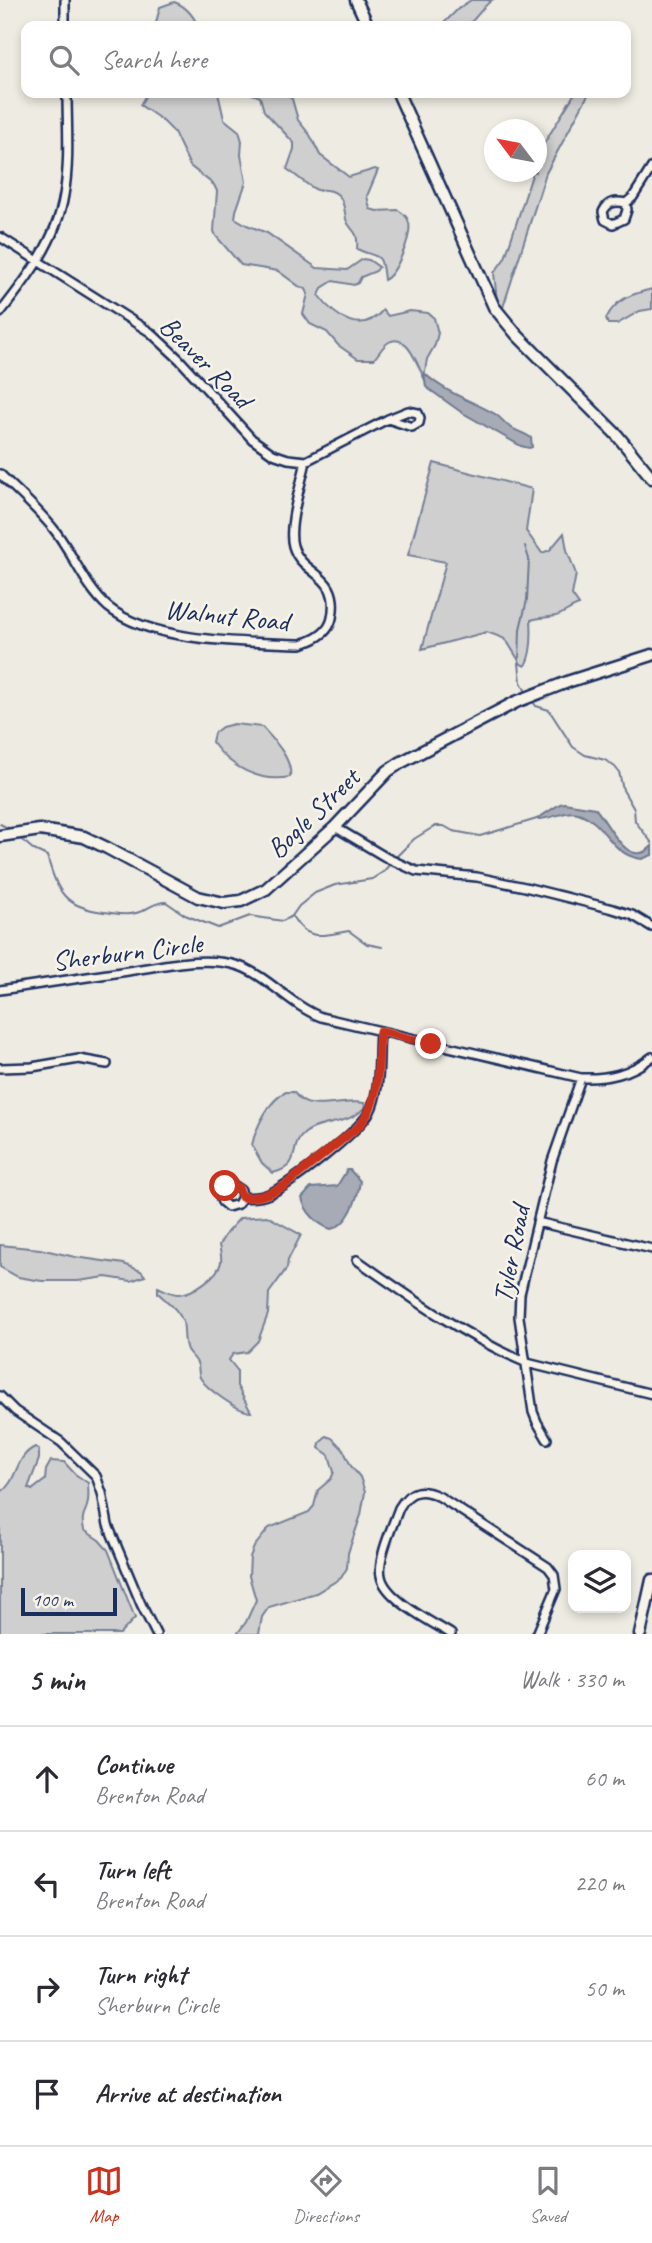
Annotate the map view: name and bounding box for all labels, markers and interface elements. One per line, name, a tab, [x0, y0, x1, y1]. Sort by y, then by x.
search box	[21, 21, 631, 98]
icon: search	[45, 41, 83, 79]
text: Search here	[101, 43, 207, 76]
north arrow	[484, 119, 547, 182]
street label: Beaver Road	[152, 308, 263, 419]
street label: Walnut Road	[164, 591, 294, 639]
street label: Bogle Street	[259, 758, 369, 866]
street label: Sherburn Circle	[50, 925, 206, 979]
route end	[415, 1028, 446, 1059]
route start	[209, 1170, 240, 1201]
street label: Tyler Road	[484, 1199, 538, 1305]
map controls	[568, 1550, 631, 1613]
button: layers	[568, 1550, 631, 1613]
scale bar	[21, 1585, 117, 1617]
text: 100 m	[32, 1588, 73, 1612]
text: 5 min	[28, 1661, 85, 1699]
text: Walk · 330 m	[520, 1665, 624, 1694]
text: Continue	[95, 1748, 173, 1781]
icon: ahead	[28, 1760, 66, 1798]
text: 60 m	[585, 1764, 624, 1793]
text: Brenton Road	[95, 1781, 204, 1810]
text: Turn left	[95, 1853, 170, 1886]
icon: left	[28, 1865, 66, 1903]
text: 220 m	[575, 1869, 624, 1898]
text: Brenton Road	[95, 1886, 204, 1915]
text: Turn right	[95, 1958, 186, 1991]
icon: right	[28, 1970, 66, 2008]
text: 50 m	[585, 1974, 624, 2003]
text: Sherburn Circle	[95, 1991, 219, 2020]
icon: arrive	[28, 2075, 66, 2113]
text: Arrive at destination	[95, 2077, 281, 2110]
tab: Map	[85, 2162, 123, 2228]
tab: Directions	[293, 2162, 359, 2228]
tab: Saved	[529, 2162, 567, 2228]

